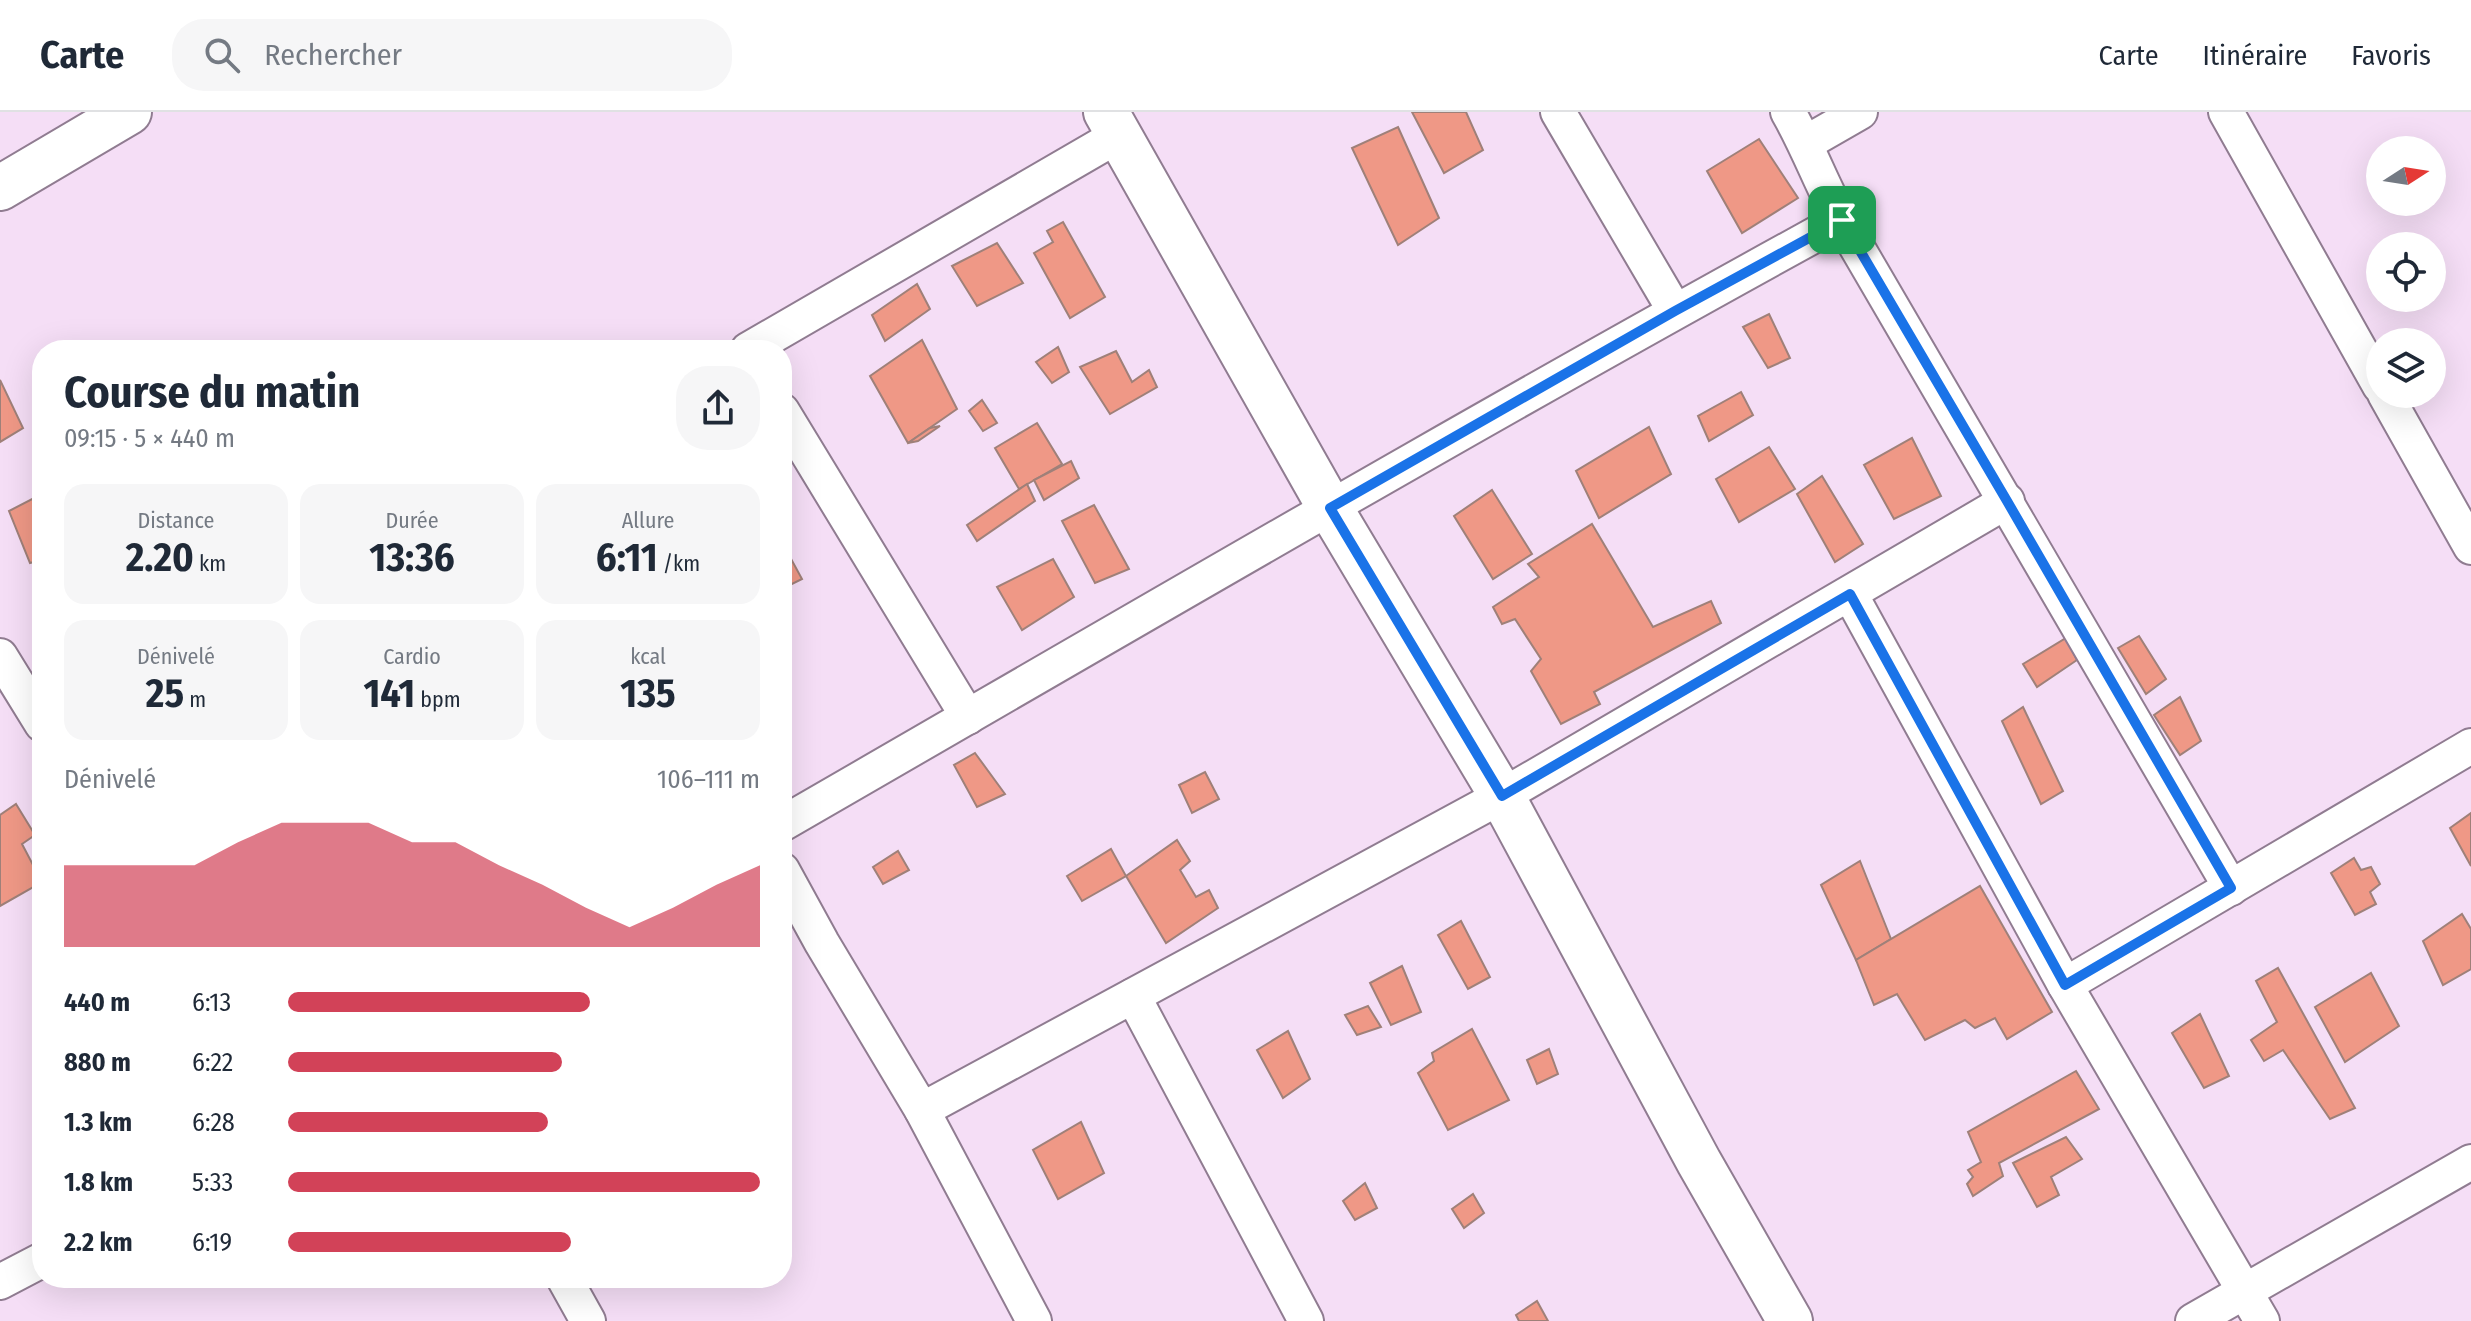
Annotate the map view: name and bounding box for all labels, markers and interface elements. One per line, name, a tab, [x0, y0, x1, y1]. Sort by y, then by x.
search box	[172, 19, 732, 91]
text: Carte	[40, 32, 124, 78]
icon: search	[200, 33, 244, 77]
text: Rechercher	[264, 37, 402, 73]
text: Carte	[2099, 39, 2159, 72]
text: Itinéraire	[2203, 39, 2307, 72]
text: Favoris	[2351, 39, 2431, 72]
north arrow	[2366, 136, 2446, 216]
map controls	[2366, 136, 2446, 408]
pin	[1808, 186, 1876, 254]
icon: arrive	[1820, 198, 1864, 242]
button: locate	[2366, 232, 2446, 312]
button: layers	[2366, 328, 2446, 408]
text: Course du matin	[64, 366, 360, 419]
button: share	[676, 366, 760, 450]
text: 09:15 · 5 × 440 m	[64, 423, 235, 454]
text: Distance	[137, 507, 215, 534]
text: Durée	[385, 507, 439, 534]
text: Allure	[622, 507, 674, 534]
text: 2.20	[126, 534, 194, 582]
text: 13:36	[369, 534, 455, 582]
text: 6:11	[596, 534, 658, 582]
text: km	[194, 550, 226, 577]
text: /km	[658, 550, 700, 577]
text: Dénivelé	[137, 643, 215, 670]
text: Cardio	[383, 643, 441, 670]
text: kcal	[630, 643, 666, 670]
text: 25	[146, 670, 184, 718]
text: 141	[363, 670, 415, 718]
text: 135	[620, 670, 676, 718]
text: m	[184, 686, 206, 713]
text: bpm	[415, 686, 461, 713]
text: Dénivelé	[64, 764, 156, 795]
text: 106–111 m	[657, 764, 760, 795]
text: 440 m	[64, 987, 130, 1018]
text: 6:13	[192, 987, 231, 1018]
text: 880 m	[64, 1047, 131, 1078]
text: 6:22	[192, 1047, 233, 1078]
text: 1.3 km	[64, 1107, 132, 1138]
text: 6:28	[192, 1107, 235, 1138]
text: 1.8 km	[64, 1167, 133, 1198]
text: 5:33	[192, 1167, 233, 1198]
text: 2.2 km	[64, 1227, 133, 1258]
text: 6:19	[192, 1227, 232, 1258]

